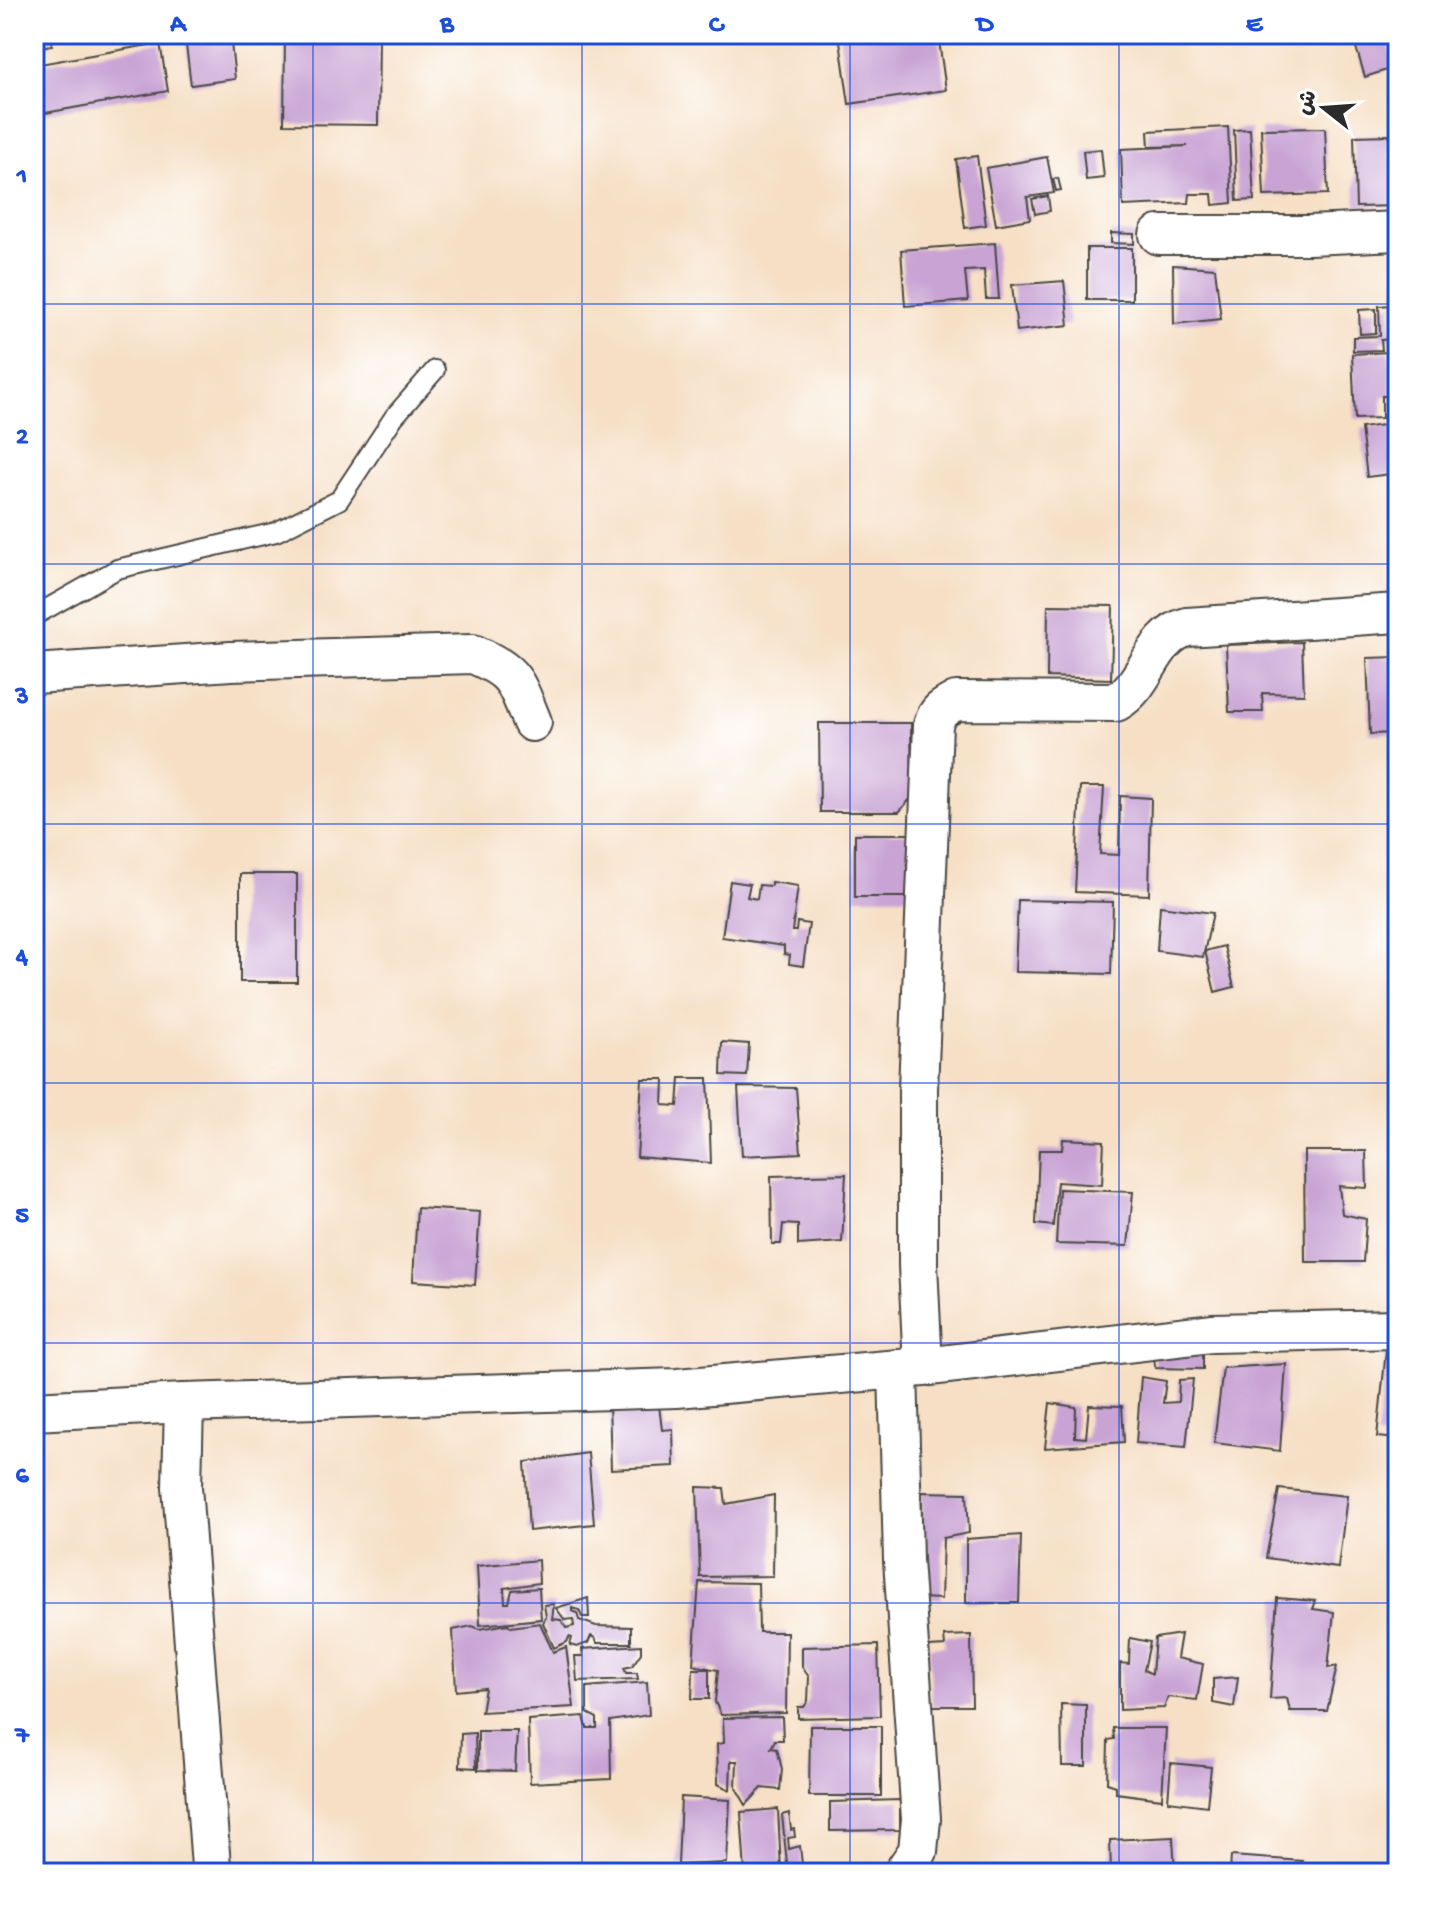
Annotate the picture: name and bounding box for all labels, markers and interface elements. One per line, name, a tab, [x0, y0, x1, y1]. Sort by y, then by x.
text: A	[169, 11, 187, 42]
text: B	[439, 11, 455, 42]
text: C	[709, 11, 726, 42]
text: D	[975, 11, 995, 42]
text: E	[1246, 11, 1264, 42]
north arrow	[1284, 68, 1364, 148]
text: ش	[1293, 88, 1325, 119]
text: 1	[16, 163, 27, 194]
text: 2	[16, 423, 29, 454]
text: 3	[14, 683, 29, 714]
text: 4	[15, 943, 29, 974]
text: 5	[15, 1202, 29, 1233]
text: 6	[15, 1462, 29, 1493]
text: 7	[13, 1722, 30, 1753]

